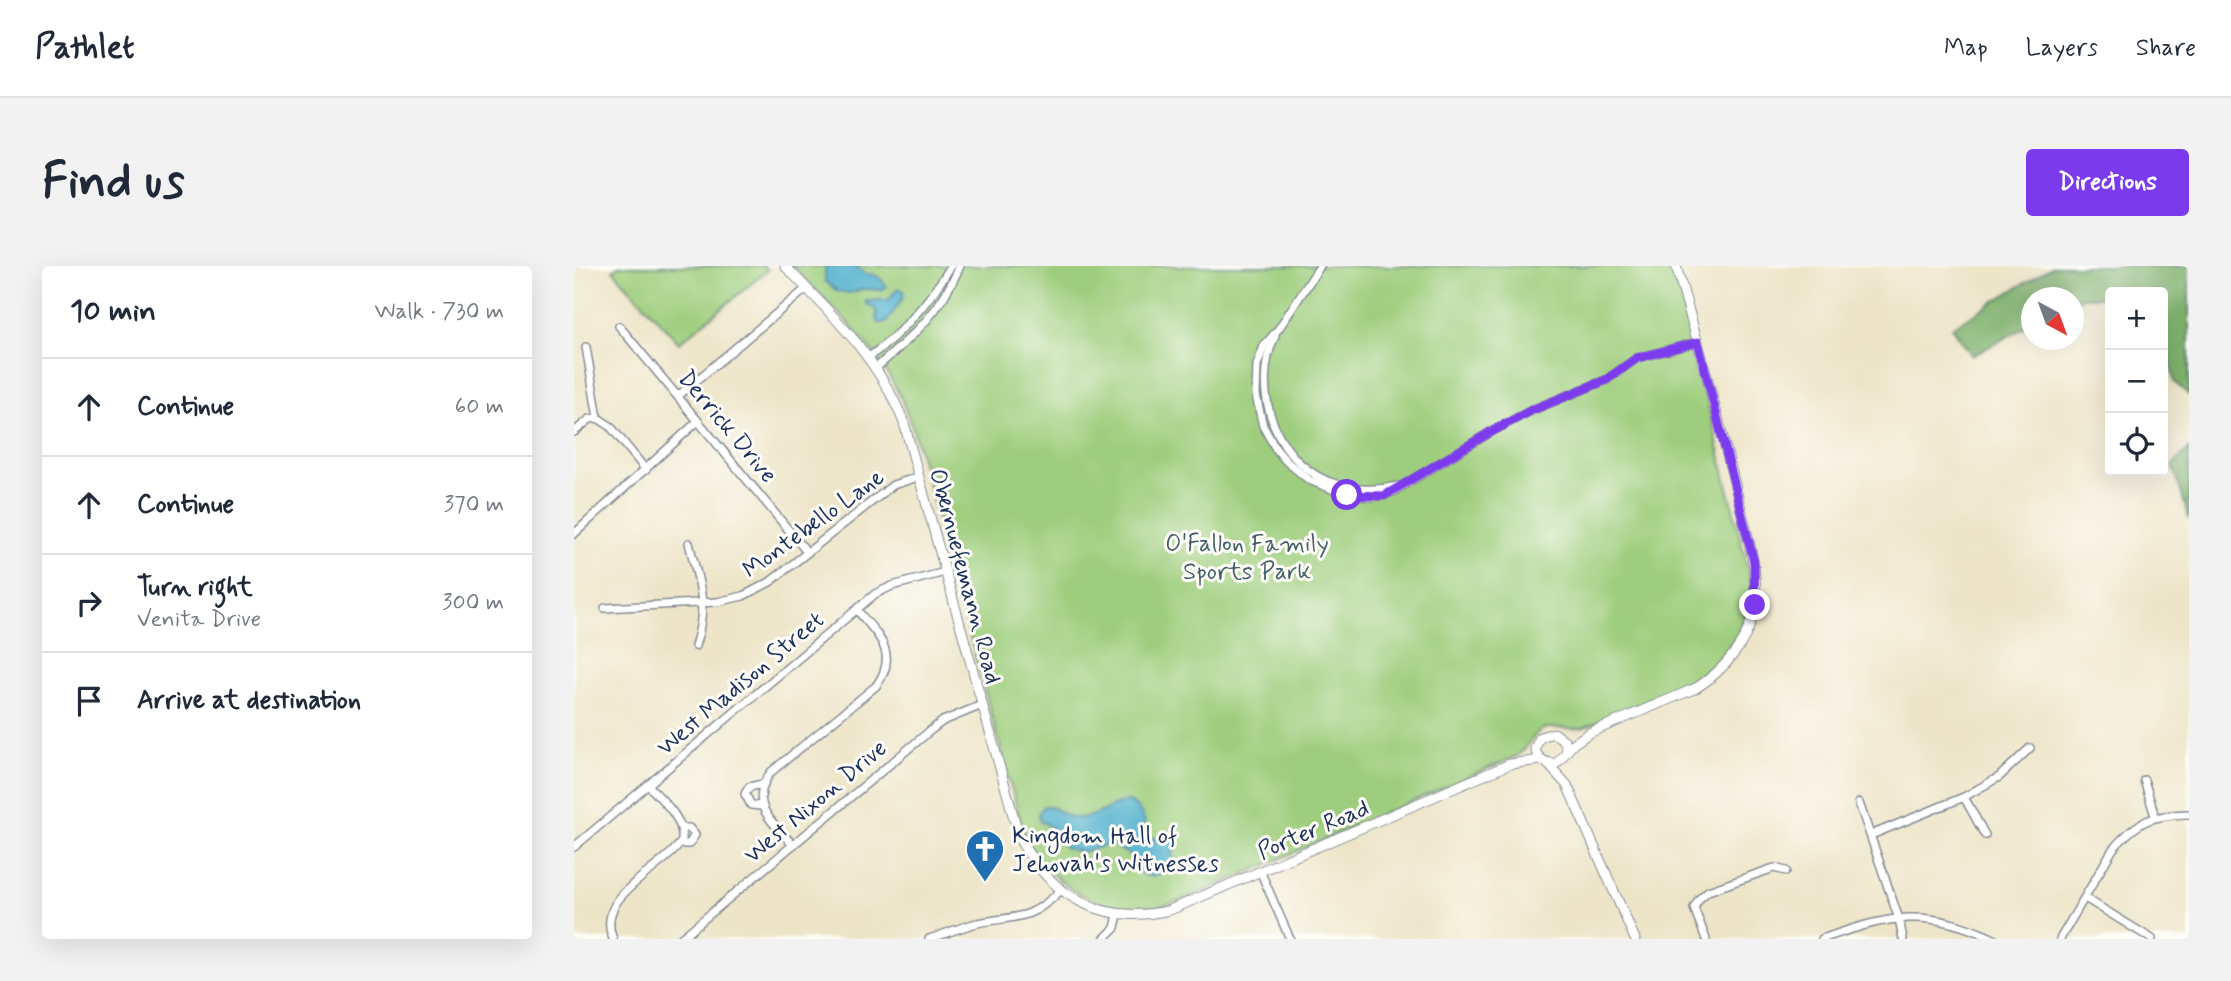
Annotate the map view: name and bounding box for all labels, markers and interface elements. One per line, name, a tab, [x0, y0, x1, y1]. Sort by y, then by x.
text: Pathlet	[35, 26, 135, 70]
text: Map	[1944, 33, 1988, 64]
text: Layers	[2026, 33, 2098, 64]
text: Share	[2136, 33, 2196, 64]
button: Directions	[2026, 149, 2189, 216]
text: Find us	[42, 150, 185, 215]
north arrow	[2021, 287, 2084, 350]
map controls	[2105, 287, 2168, 476]
button: +	[2105, 287, 2168, 350]
text: 10 min	[70, 292, 156, 331]
text: Walk · 730 m	[375, 297, 504, 327]
button: −	[2105, 350, 2168, 413]
street label: Derrick Drive	[670, 364, 783, 490]
icon: ahead	[70, 388, 108, 426]
text: Continue	[137, 390, 234, 424]
text: 60 m	[455, 392, 504, 422]
button: locate	[2105, 413, 2168, 476]
street label: Montebello Lane	[737, 462, 891, 586]
street label: Obernuefemann Road	[921, 465, 1008, 687]
route start	[1331, 479, 1362, 510]
icon: ahead	[70, 486, 108, 524]
text: Continue	[137, 488, 234, 522]
text: 370 m	[444, 490, 504, 520]
park label: O'Fallon Family Sports Park	[1165, 529, 1329, 588]
text: Turn right	[137, 571, 253, 605]
icon: right	[70, 584, 108, 622]
text: 300 m	[442, 588, 504, 618]
route end	[1739, 589, 1770, 620]
text: Venita Drive	[137, 605, 261, 635]
street label: West Madison Street	[651, 605, 831, 763]
icon: arrive	[70, 682, 108, 720]
text: Arrive at destination	[137, 684, 361, 718]
street label: West Nixon Drive	[738, 733, 894, 871]
street label: Porter Road	[1253, 793, 1374, 868]
place label: Kingdom Hall of Jehovah's Witnesses	[1012, 821, 1219, 880]
church icon: Kingdom Hall of Jehovah's Witnesses	[964, 828, 1006, 883]

